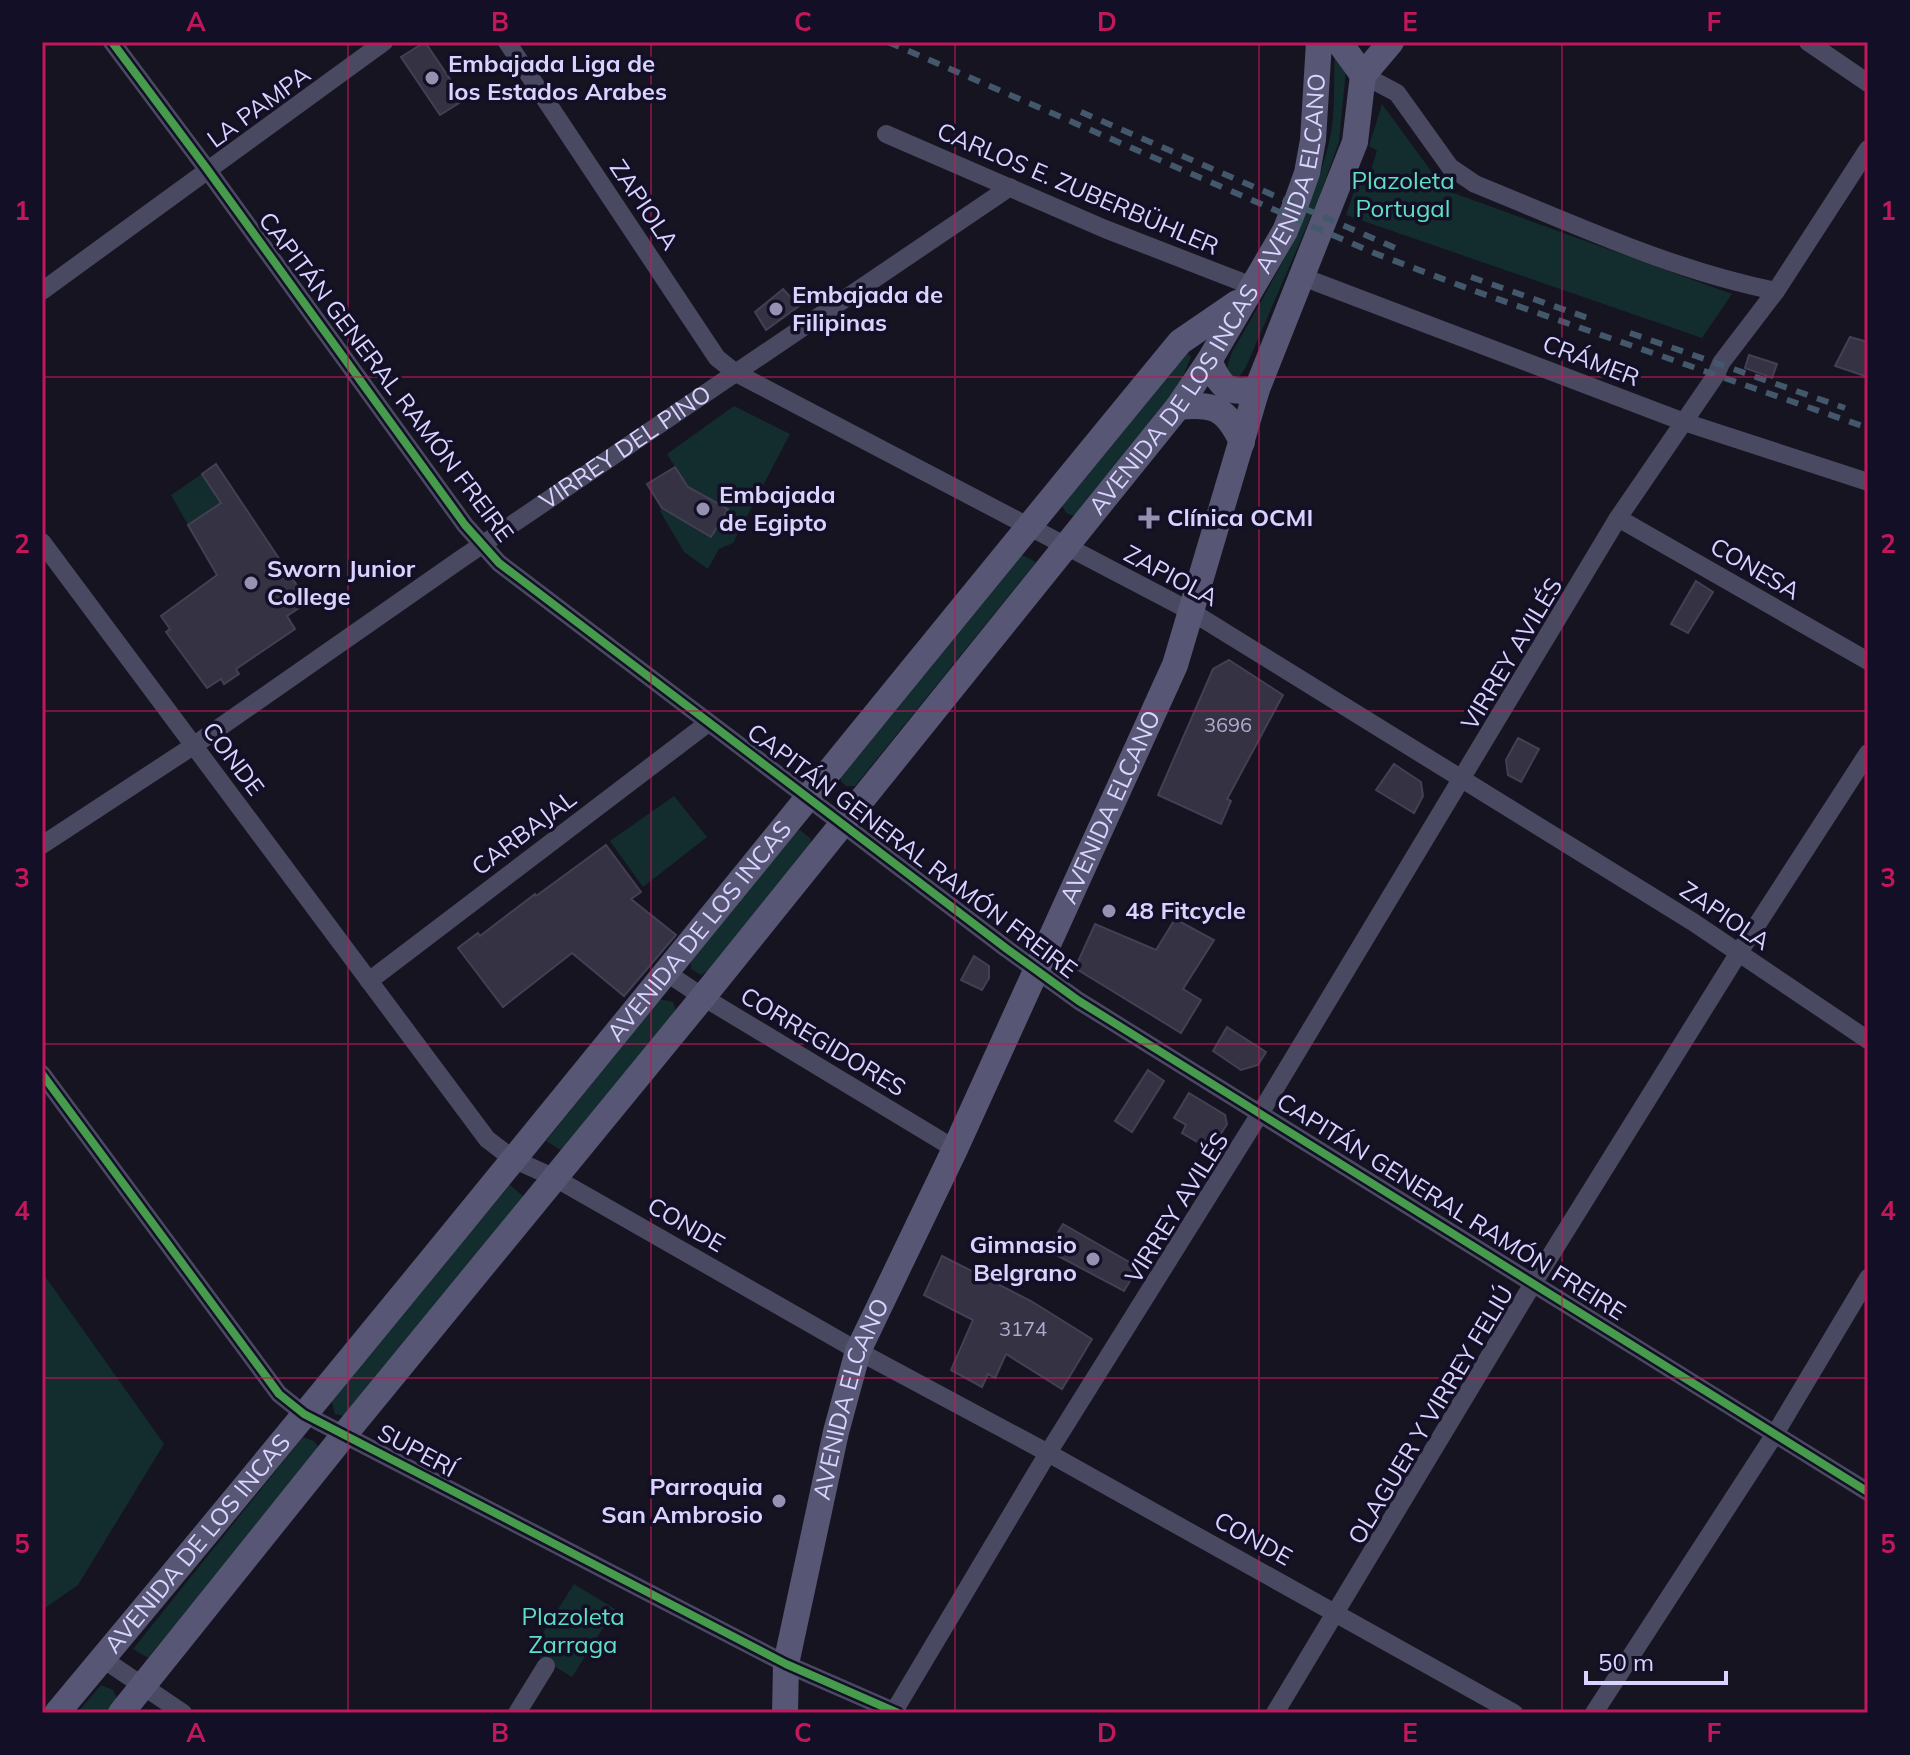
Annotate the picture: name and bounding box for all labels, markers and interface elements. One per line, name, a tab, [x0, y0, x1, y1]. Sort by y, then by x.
text: A	[186, 5, 206, 38]
text: B	[491, 5, 509, 38]
text: C	[794, 5, 812, 38]
text: D	[1097, 5, 1117, 38]
text: E	[1402, 5, 1418, 38]
text: F	[1707, 5, 1722, 38]
place label: Embajada Liga de los Estados Arabes	[448, 48, 667, 106]
street label: LA PAMPA	[201, 59, 316, 154]
marker: Embajada Liga de los Estados Arabes	[423, 69, 441, 87]
street label: AVENIDA ELCANO	[1248, 72, 1331, 279]
street label: CARLOS E. ZUBERBÜHLER	[933, 115, 1224, 261]
street label: ZAPIOLA	[604, 154, 686, 256]
park label: Plazoleta Portugal	[1351, 165, 1455, 223]
text: 1	[14, 194, 30, 227]
text: 1	[1880, 194, 1896, 227]
street label: CAPITÁN GENERAL RAMÓN FREIRE	[253, 205, 521, 547]
street label: AVENIDA DE LOS INCAS	[1081, 278, 1265, 520]
place label: Embajada de Filipinas	[792, 279, 943, 337]
marker: Embajada de Filipinas	[767, 300, 785, 318]
street label: CRÁMER	[1539, 328, 1644, 392]
street label: VIRREY DEL PINO	[533, 378, 716, 515]
place label: Embajada de Egipto	[719, 479, 836, 537]
marker: Embajada de Egipto	[694, 500, 712, 518]
place label: Clínica OCMI	[1167, 502, 1313, 532]
marker: Clínica OCMI	[1138, 507, 1160, 529]
text: 2	[14, 527, 30, 560]
text: 2	[1880, 527, 1896, 560]
street label: CONESA	[1705, 530, 1806, 606]
street label: ZAPIOLA	[1119, 538, 1224, 613]
place label: Sworn Junior College	[267, 553, 416, 611]
street label: VIRREY AVILÉS	[1454, 572, 1568, 735]
marker: Sworn Junior College	[242, 574, 260, 592]
street label: AVENIDA ELCANO	[1053, 705, 1167, 908]
house number: 3696	[1204, 712, 1252, 737]
street label: CONDE	[196, 716, 271, 801]
street label: CAPITÁN GENERAL RAMÓN FREIRE	[742, 716, 1084, 984]
street label: CARBAJAL	[465, 783, 582, 881]
street label: AVENIDA DE LOS INCAS	[600, 814, 797, 1047]
text: 3	[14, 861, 30, 894]
text: 3	[1880, 861, 1896, 894]
street label: ZAPIOLA	[1675, 874, 1777, 956]
place label: 48 Fitcycle	[1125, 895, 1246, 925]
marker: 48 Fitcycle	[1100, 902, 1118, 920]
street label: CORREGIDORES	[735, 980, 912, 1102]
street label: CAPITÁN GENERAL RAMÓN FREIRE	[1272, 1086, 1631, 1326]
street label: VIRREY AVILÉS	[1118, 1127, 1234, 1288]
street label: CONDE	[642, 1190, 731, 1258]
text: 4	[14, 1194, 30, 1227]
text: 4	[1880, 1194, 1896, 1227]
place label: Gimnasio Belgrano	[970, 1229, 1077, 1287]
marker: Gimnasio Belgrano	[1084, 1250, 1102, 1268]
street label: OLAGUER Y VIRREY FELIÚ	[1341, 1280, 1519, 1549]
street label: AVENIDA ELCANO	[806, 1293, 895, 1502]
house number: 3174	[999, 1316, 1047, 1341]
street label: SUPERÍ	[373, 1417, 464, 1484]
street label: AVENIDA DE LOS INCAS	[97, 1427, 296, 1659]
place label: Parroquia San Ambrosio	[601, 1471, 763, 1529]
marker: Parroquia San Ambrosio	[770, 1492, 788, 1510]
street label: CONDE	[1209, 1505, 1298, 1572]
text: 5	[14, 1527, 30, 1560]
text: 5	[1880, 1527, 1896, 1560]
park label: Plazoleta Zarraga	[521, 1601, 625, 1659]
scale bar	[1586, 1635, 1726, 1685]
text: 50 m	[1598, 1647, 1654, 1677]
text: A	[186, 1716, 206, 1749]
text: B	[491, 1716, 509, 1749]
text: C	[794, 1716, 812, 1749]
text: D	[1097, 1716, 1117, 1749]
text: E	[1402, 1716, 1418, 1749]
text: F	[1707, 1716, 1722, 1749]

